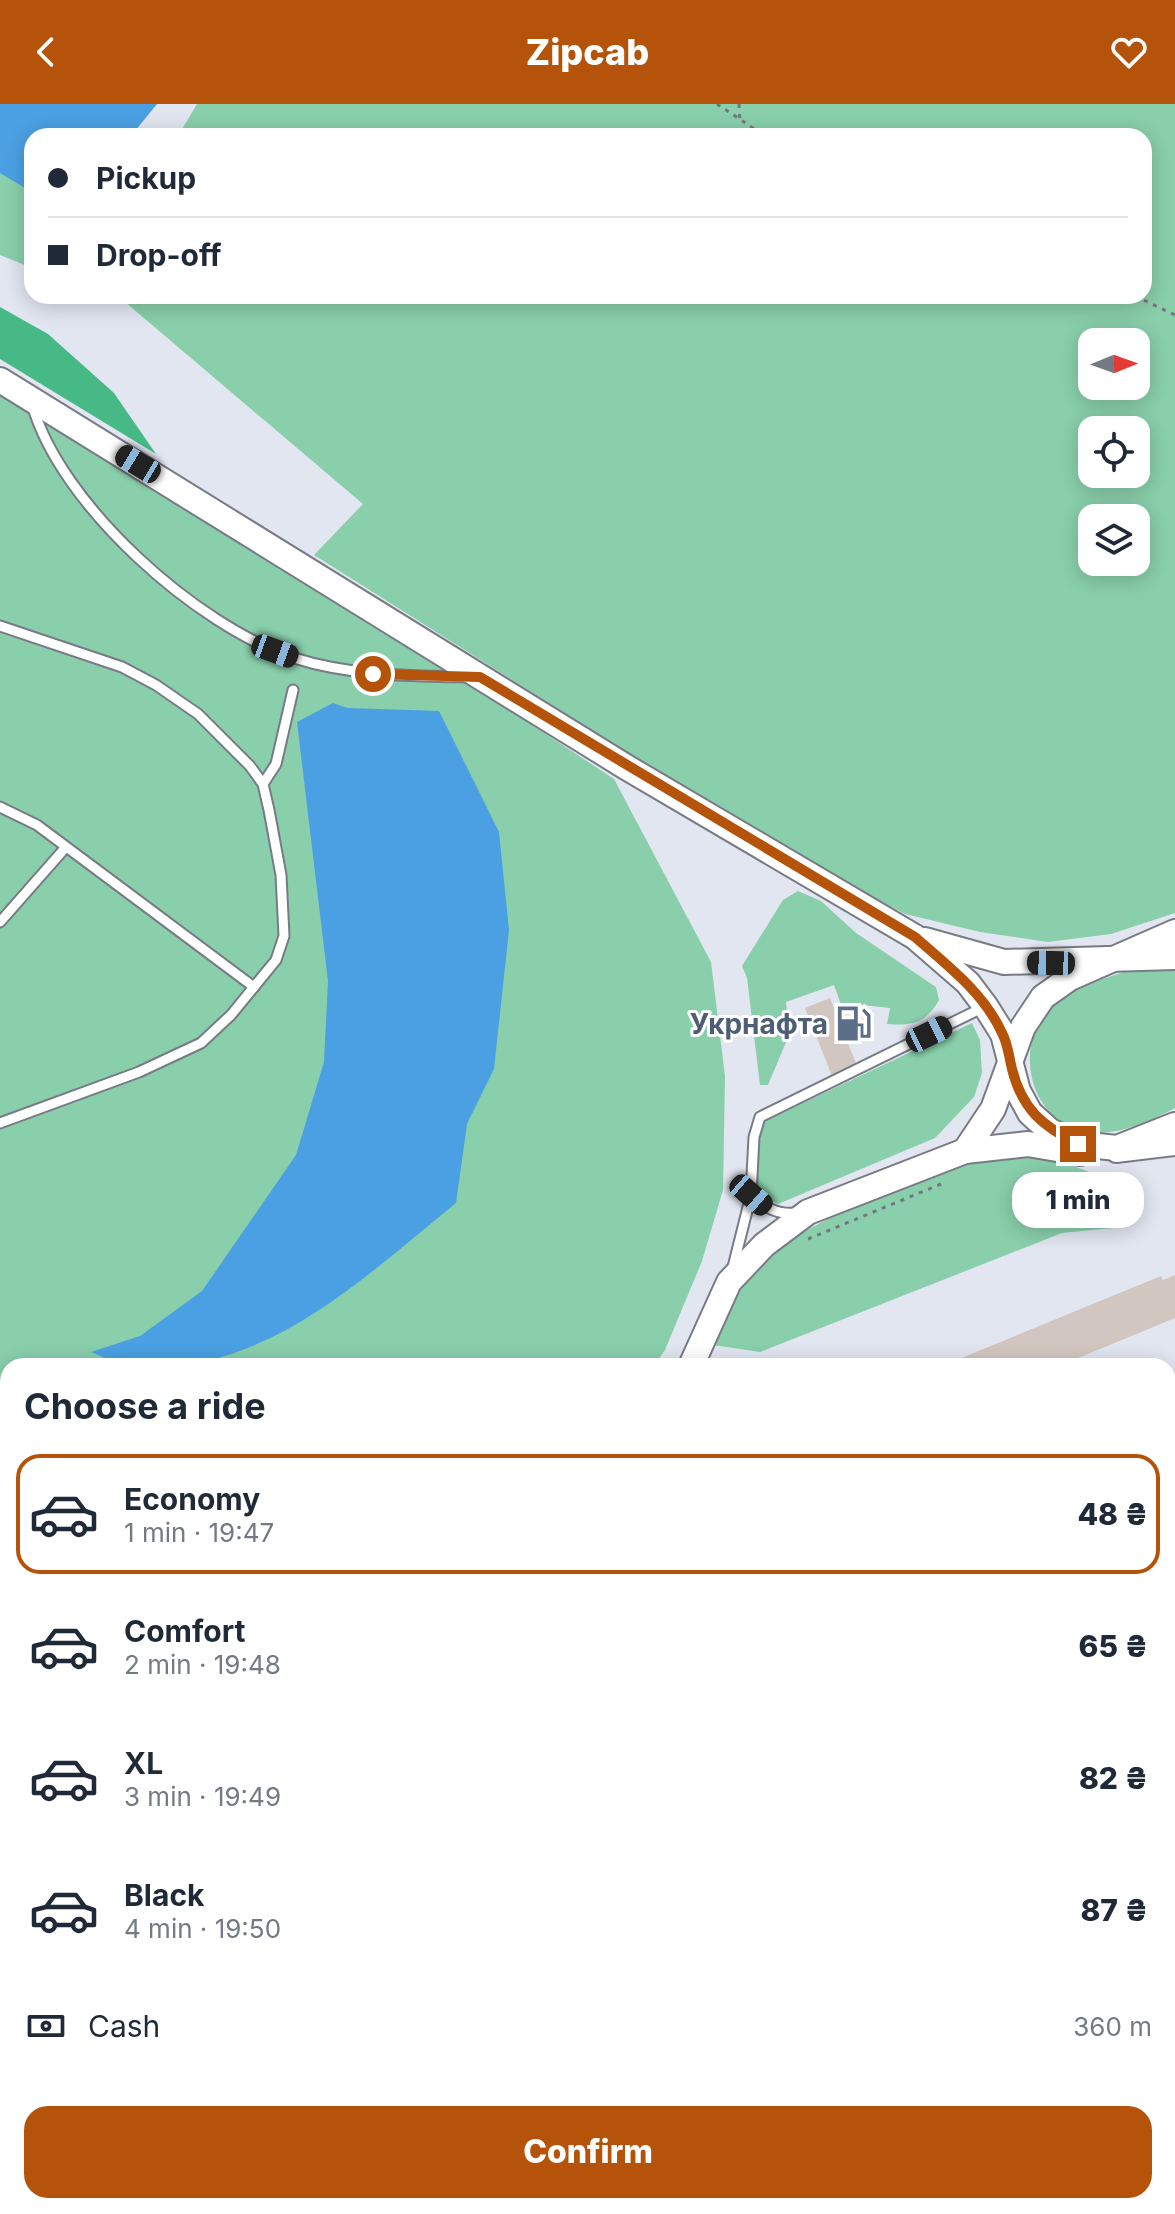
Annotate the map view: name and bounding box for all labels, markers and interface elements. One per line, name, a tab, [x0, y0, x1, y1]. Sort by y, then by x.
icon: back	[24, 30, 68, 74]
text: Zipcab	[526, 30, 649, 74]
icon: heart	[1107, 30, 1151, 74]
text: Pickup	[96, 160, 196, 196]
text: Drop-off	[96, 237, 222, 273]
north arrow	[1078, 328, 1150, 400]
map controls	[1078, 328, 1150, 576]
button: locate	[1078, 416, 1150, 488]
car	[111, 441, 165, 487]
button: layers	[1078, 504, 1150, 576]
car	[248, 632, 302, 670]
route start	[355, 656, 391, 692]
car	[1027, 951, 1075, 975]
fuel station icon: Укрнафта	[835, 1005, 873, 1043]
place label: Укрнафта	[690, 1007, 828, 1041]
car	[902, 1013, 956, 1055]
route end	[1060, 1126, 1096, 1162]
car	[725, 1170, 777, 1220]
callout: 1 min	[1012, 1172, 1144, 1228]
text: 1 min	[1045, 1184, 1111, 1215]
text: Choose a ride	[24, 1384, 266, 1428]
icon: car	[28, 1478, 100, 1550]
text: Economy	[124, 1481, 260, 1517]
text: 48 ₴	[1077, 1496, 1148, 1532]
text: 1 min · 19:47	[124, 1517, 274, 1548]
icon: car	[28, 1610, 100, 1682]
text: Comfort	[124, 1613, 245, 1649]
text: 65 ₴	[1079, 1628, 1148, 1664]
text: 2 min · 19:48	[124, 1649, 281, 1680]
icon: car	[28, 1742, 100, 1814]
text: XL	[124, 1745, 163, 1781]
text: 82 ₴	[1079, 1760, 1148, 1796]
text: 3 min · 19:49	[124, 1781, 281, 1812]
icon: car	[28, 1874, 100, 1946]
text: Black	[124, 1877, 204, 1913]
text: 87 ₴	[1080, 1892, 1148, 1928]
text: 4 min · 19:50	[124, 1913, 281, 1944]
icon: cash	[24, 2004, 68, 2048]
text: Cash	[88, 2008, 160, 2044]
text: 360 m	[1073, 2011, 1152, 2042]
button: Confirm	[24, 2106, 1152, 2198]

